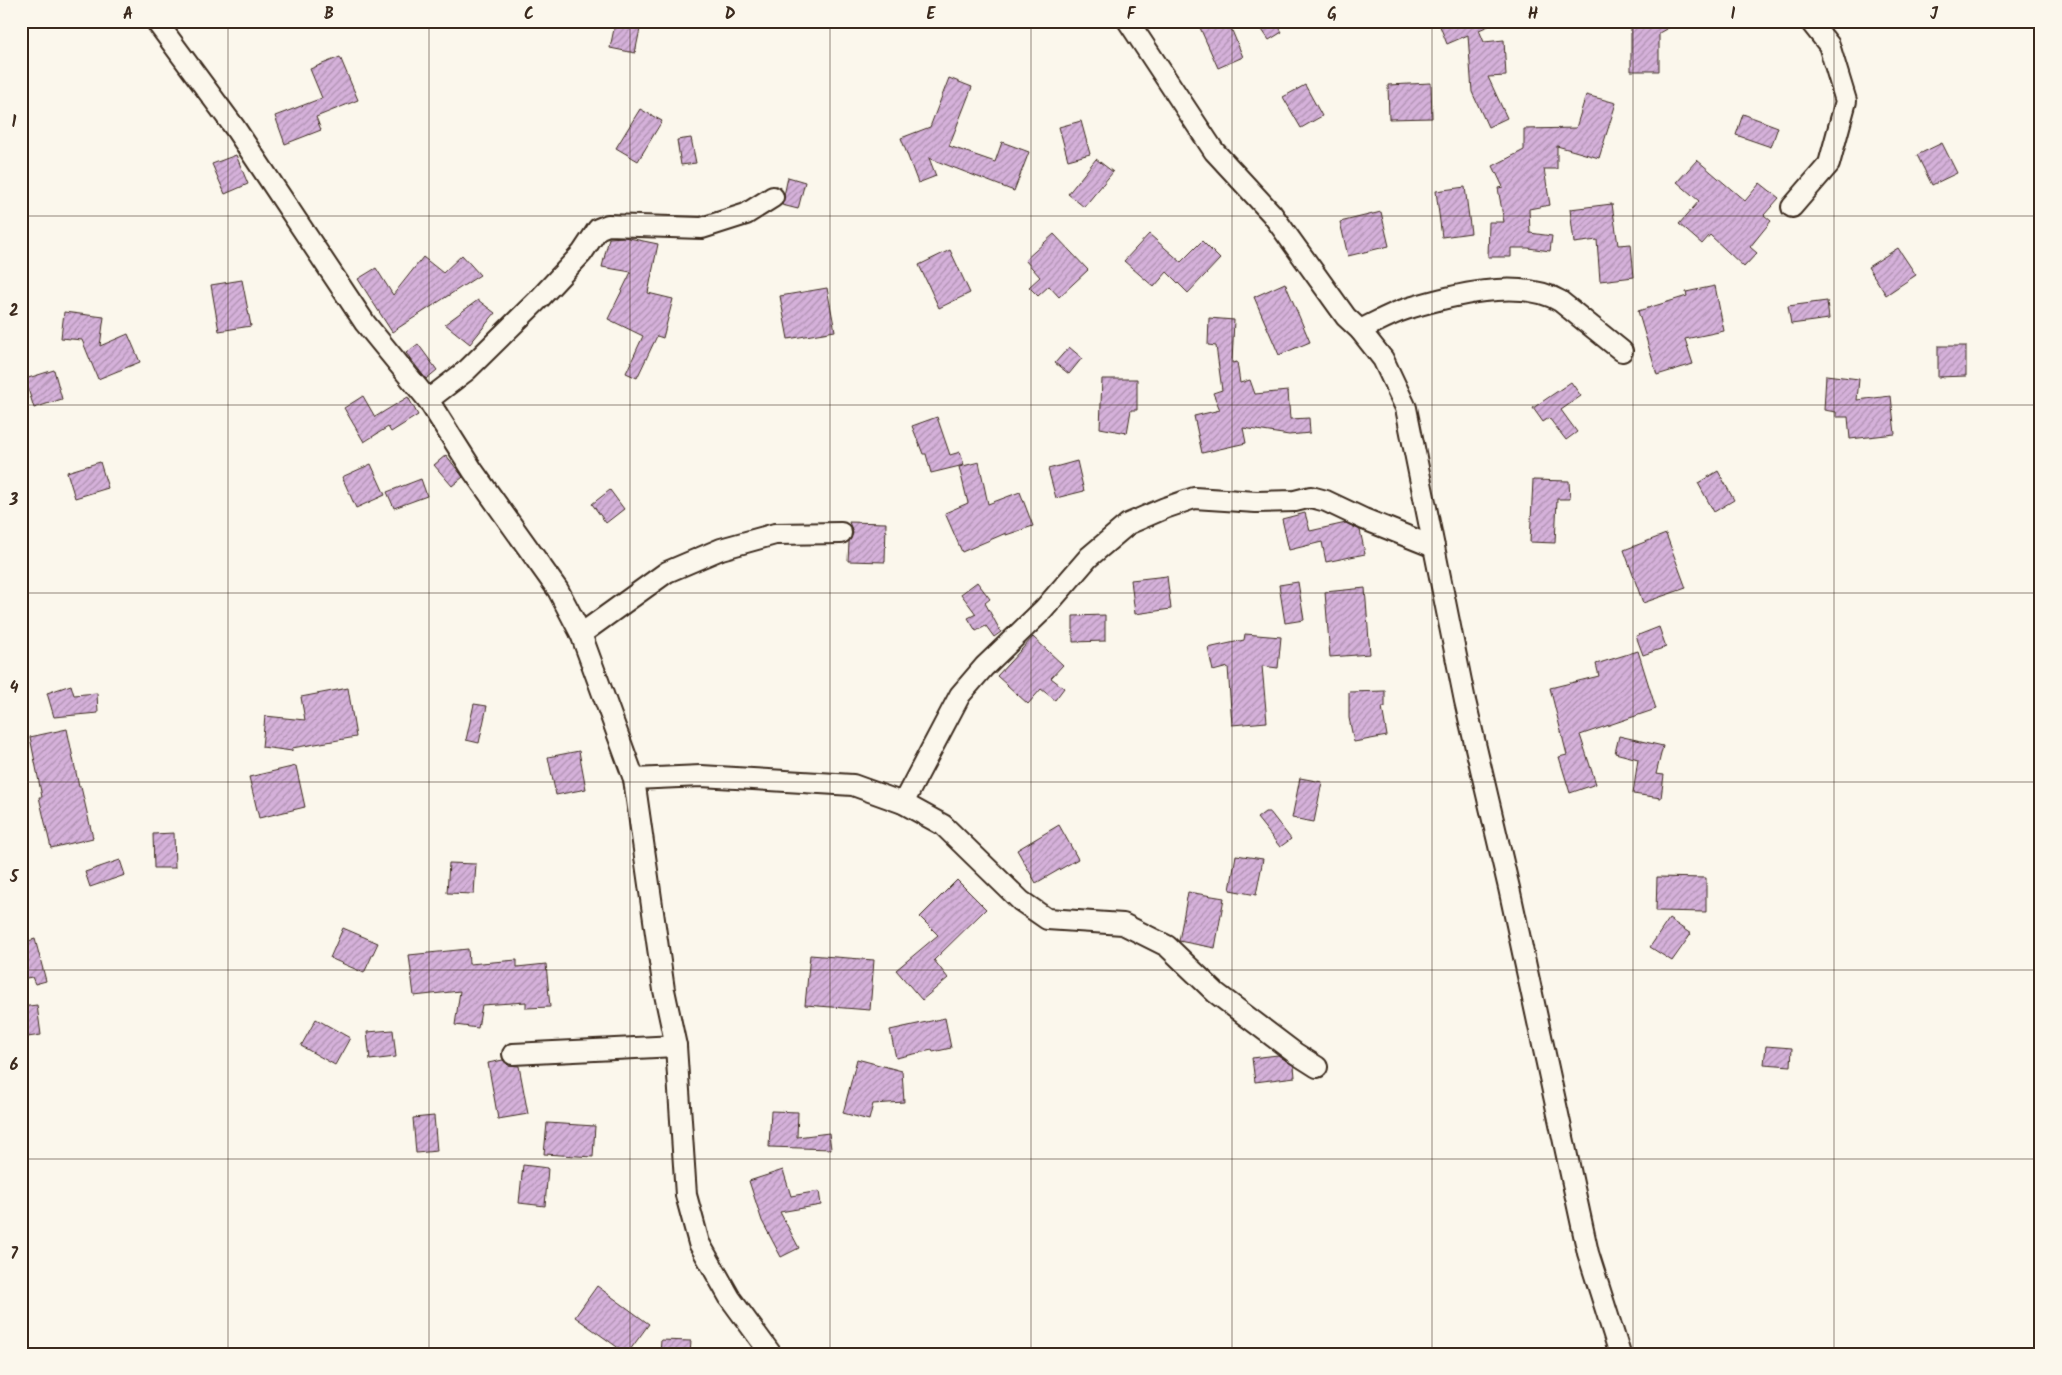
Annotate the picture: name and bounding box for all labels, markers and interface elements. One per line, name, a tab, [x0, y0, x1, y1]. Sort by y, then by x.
text: A	[123, 2, 133, 27]
text: B	[324, 2, 334, 27]
text: C	[524, 2, 534, 27]
text: D	[725, 2, 736, 27]
text: E	[927, 2, 937, 27]
text: F	[1127, 2, 1137, 27]
text: G	[1327, 2, 1337, 27]
text: H	[1528, 2, 1538, 27]
text: I	[1731, 2, 1736, 27]
text: J	[1930, 2, 1939, 27]
text: 1	[12, 110, 17, 135]
text: 2	[9, 299, 19, 324]
text: 3	[9, 488, 19, 513]
text: 4	[10, 676, 19, 701]
text: 5	[9, 865, 20, 890]
text: 6	[10, 1053, 19, 1078]
text: 7	[10, 1242, 18, 1267]

